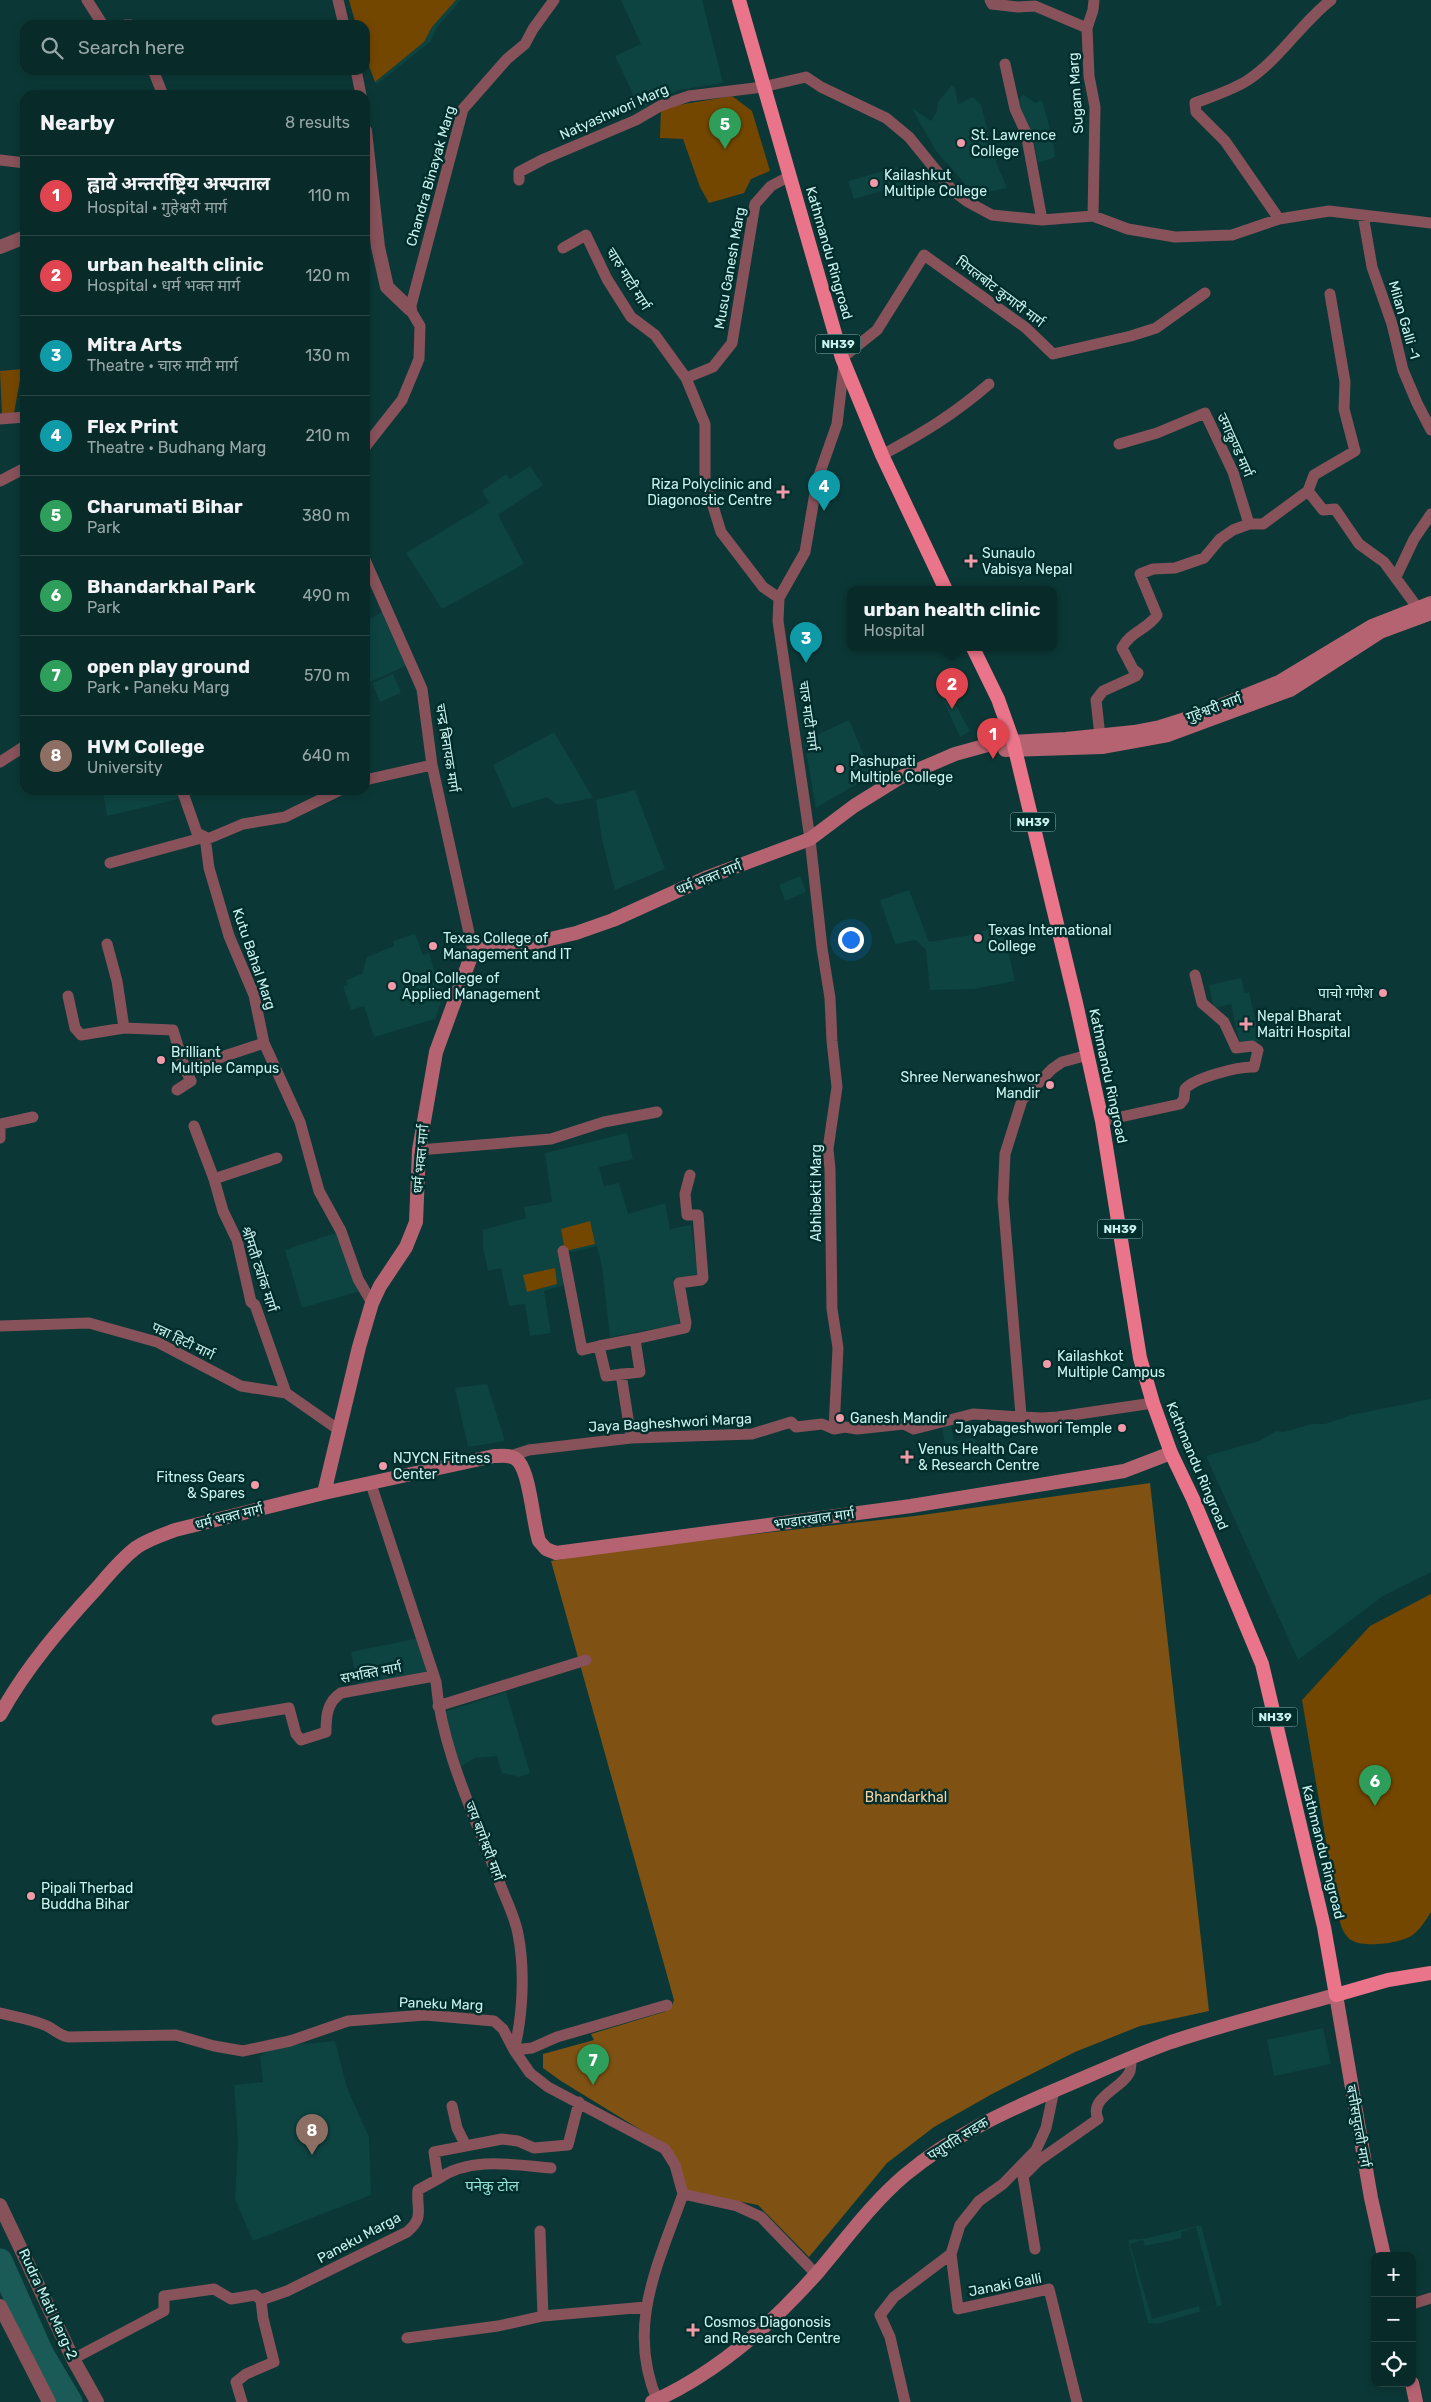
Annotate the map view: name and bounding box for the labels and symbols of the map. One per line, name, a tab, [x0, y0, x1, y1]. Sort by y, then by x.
street label: Sugam Marg	[1065, 52, 1087, 134]
street label: Natyashwori Marg	[557, 80, 671, 144]
street label: Chandra Binayak Marg	[403, 104, 459, 248]
pin: 5	[709, 108, 741, 149]
place label: St. Lawrence College	[971, 127, 1056, 160]
marker: St. Lawrence College	[955, 137, 967, 149]
place label: Kailashkut Multiple College	[884, 167, 987, 200]
marker: Kailashkut Multiple College	[868, 177, 880, 189]
street label: Kathmandu Ringroad	[802, 185, 856, 321]
street label: Musu Ganesh Marg	[711, 206, 749, 330]
street label: चारु माटी मार्ग	[602, 245, 654, 314]
street label: पिपलबोट कुमारी मार्ग	[952, 253, 1049, 332]
street label: Milan Galli -1	[1385, 279, 1423, 361]
road number: NH39	[816, 334, 860, 354]
street label: उमाकुण्ड मार्ग	[1213, 411, 1257, 481]
pin: 4	[808, 470, 840, 511]
place label: Riza Polyclinic and Diagonostic Centre	[647, 476, 772, 509]
marker: Riza Polyclinic and Diagonostic Centre	[776, 485, 790, 499]
place label: Sunaulo Vabisya Nepal	[982, 545, 1072, 578]
marker: Sunaulo Vabisya Nepal	[964, 554, 978, 568]
pin: 3	[790, 622, 822, 663]
pin: 2	[936, 668, 968, 709]
street label: चारु माटी मार्ग	[795, 680, 821, 753]
street label: गुहेश्वरी मार्ग	[1184, 689, 1245, 727]
street label: चन्द्र बिनायक मार्ग	[432, 703, 463, 795]
pin: 1	[977, 718, 1009, 759]
place label: Pashupati Multiple College	[850, 753, 953, 786]
marker: Pashupati Multiple College	[834, 763, 846, 775]
road number: NH39	[1010, 812, 1056, 832]
street label: धर्म भक्त मार्ग	[674, 857, 745, 899]
street label: Kutu Bahal Marg	[229, 906, 279, 1012]
place label: Texas International College	[988, 922, 1112, 955]
your location	[838, 927, 864, 953]
place label: Texas College of Management and IT	[443, 930, 572, 963]
marker: Texas International College	[972, 932, 984, 944]
marker: Texas College of Management and IT	[427, 940, 439, 952]
place label: Opal College of Applied Management	[402, 970, 540, 1003]
marker: Opal College of Applied Management	[386, 980, 398, 992]
place label: पाचो गणेश	[1318, 984, 1373, 1002]
marker: पाचो गणेश	[1377, 987, 1389, 999]
street label: Kathmandu Ringroad	[1085, 1007, 1131, 1145]
place label: Nepal Bharat Maitri Hospital	[1257, 1008, 1350, 1041]
marker: Nepal Bharat Maitri Hospital	[1239, 1017, 1253, 1031]
place label: Brilliant Multiple Campus	[171, 1044, 279, 1077]
marker: Brilliant Multiple Campus	[155, 1054, 167, 1066]
place label: Shree Nerwaneshwor Mandir	[901, 1069, 1041, 1102]
marker: Shree Nerwaneshwor Mandir	[1044, 1079, 1056, 1091]
street label: धर्म भक्त मार्ग	[410, 1123, 433, 1194]
street label: Abhibekti Marg	[808, 1144, 825, 1242]
road number: NH39	[1098, 1220, 1142, 1238]
street label: श्रीमती ट्यांक मार्ग	[237, 1224, 281, 1315]
street label: पन्ना हिटी मार्ग	[149, 1318, 218, 1364]
place label: Kailashkot Multiple Campus	[1057, 1348, 1165, 1381]
marker: Kailashkot Multiple Campus	[1041, 1358, 1053, 1370]
street label: Kathmandu Ringroad	[1162, 1399, 1232, 1533]
street label: Jaya Bagheshwori Marga	[588, 1410, 752, 1436]
place label: Ganesh Mandir	[850, 1410, 948, 1427]
marker: Ganesh Mandir	[834, 1412, 846, 1424]
place label: Jayabageshwori Temple	[955, 1420, 1112, 1437]
marker: Jayabageshwori Temple	[1116, 1422, 1128, 1434]
place label: Venus Health Care & Research Centre	[918, 1441, 1040, 1474]
place label: NJYCN Fitness Center	[393, 1450, 490, 1483]
marker: Venus Health Care & Research Centre	[900, 1450, 914, 1464]
marker: NJYCN Fitness Center	[377, 1460, 389, 1472]
place label: Fitness Gears & Spares	[156, 1469, 245, 1502]
marker: Fitness Gears & Spares	[249, 1479, 261, 1491]
street label: धर्म भक्त मार्ग	[193, 1500, 266, 1534]
street label: भण्डारखाल मार्ग	[773, 1505, 856, 1533]
street label: सभक्ति मार्ग	[339, 1659, 404, 1687]
road number: NH39	[1252, 1708, 1298, 1726]
pin: 6	[1359, 1765, 1391, 1806]
street label: Kathmandu Ringroad	[1298, 1783, 1348, 1921]
park label: Bhandarkhal	[865, 1789, 947, 1806]
street label: जय बागेश्वरी मार्ग	[461, 1799, 508, 1884]
place label: Pipali Therbad Buddha Bihar	[41, 1880, 133, 1913]
marker: Pipali Therbad Buddha Bihar	[25, 1890, 37, 1902]
street label: Paneku Marg	[399, 1994, 483, 2014]
pin: 7	[577, 2044, 609, 2085]
street label: बत्तीसपुतली मार्ग	[1341, 2084, 1374, 2170]
pin: 8	[296, 2114, 328, 2155]
street label: पशुपति सडक	[925, 2114, 992, 2165]
district label: पनेकु टोल	[465, 2177, 520, 2196]
street label: Paneku Marga	[314, 2209, 404, 2267]
street label: Rudra Mati Marg-2	[15, 2246, 81, 2362]
street label: Janaki Galli	[967, 2270, 1043, 2300]
place label: Cosmos Diagonosis and Research Centre	[704, 2314, 841, 2347]
marker: Cosmos Diagonosis and Research Centre	[686, 2323, 700, 2337]

